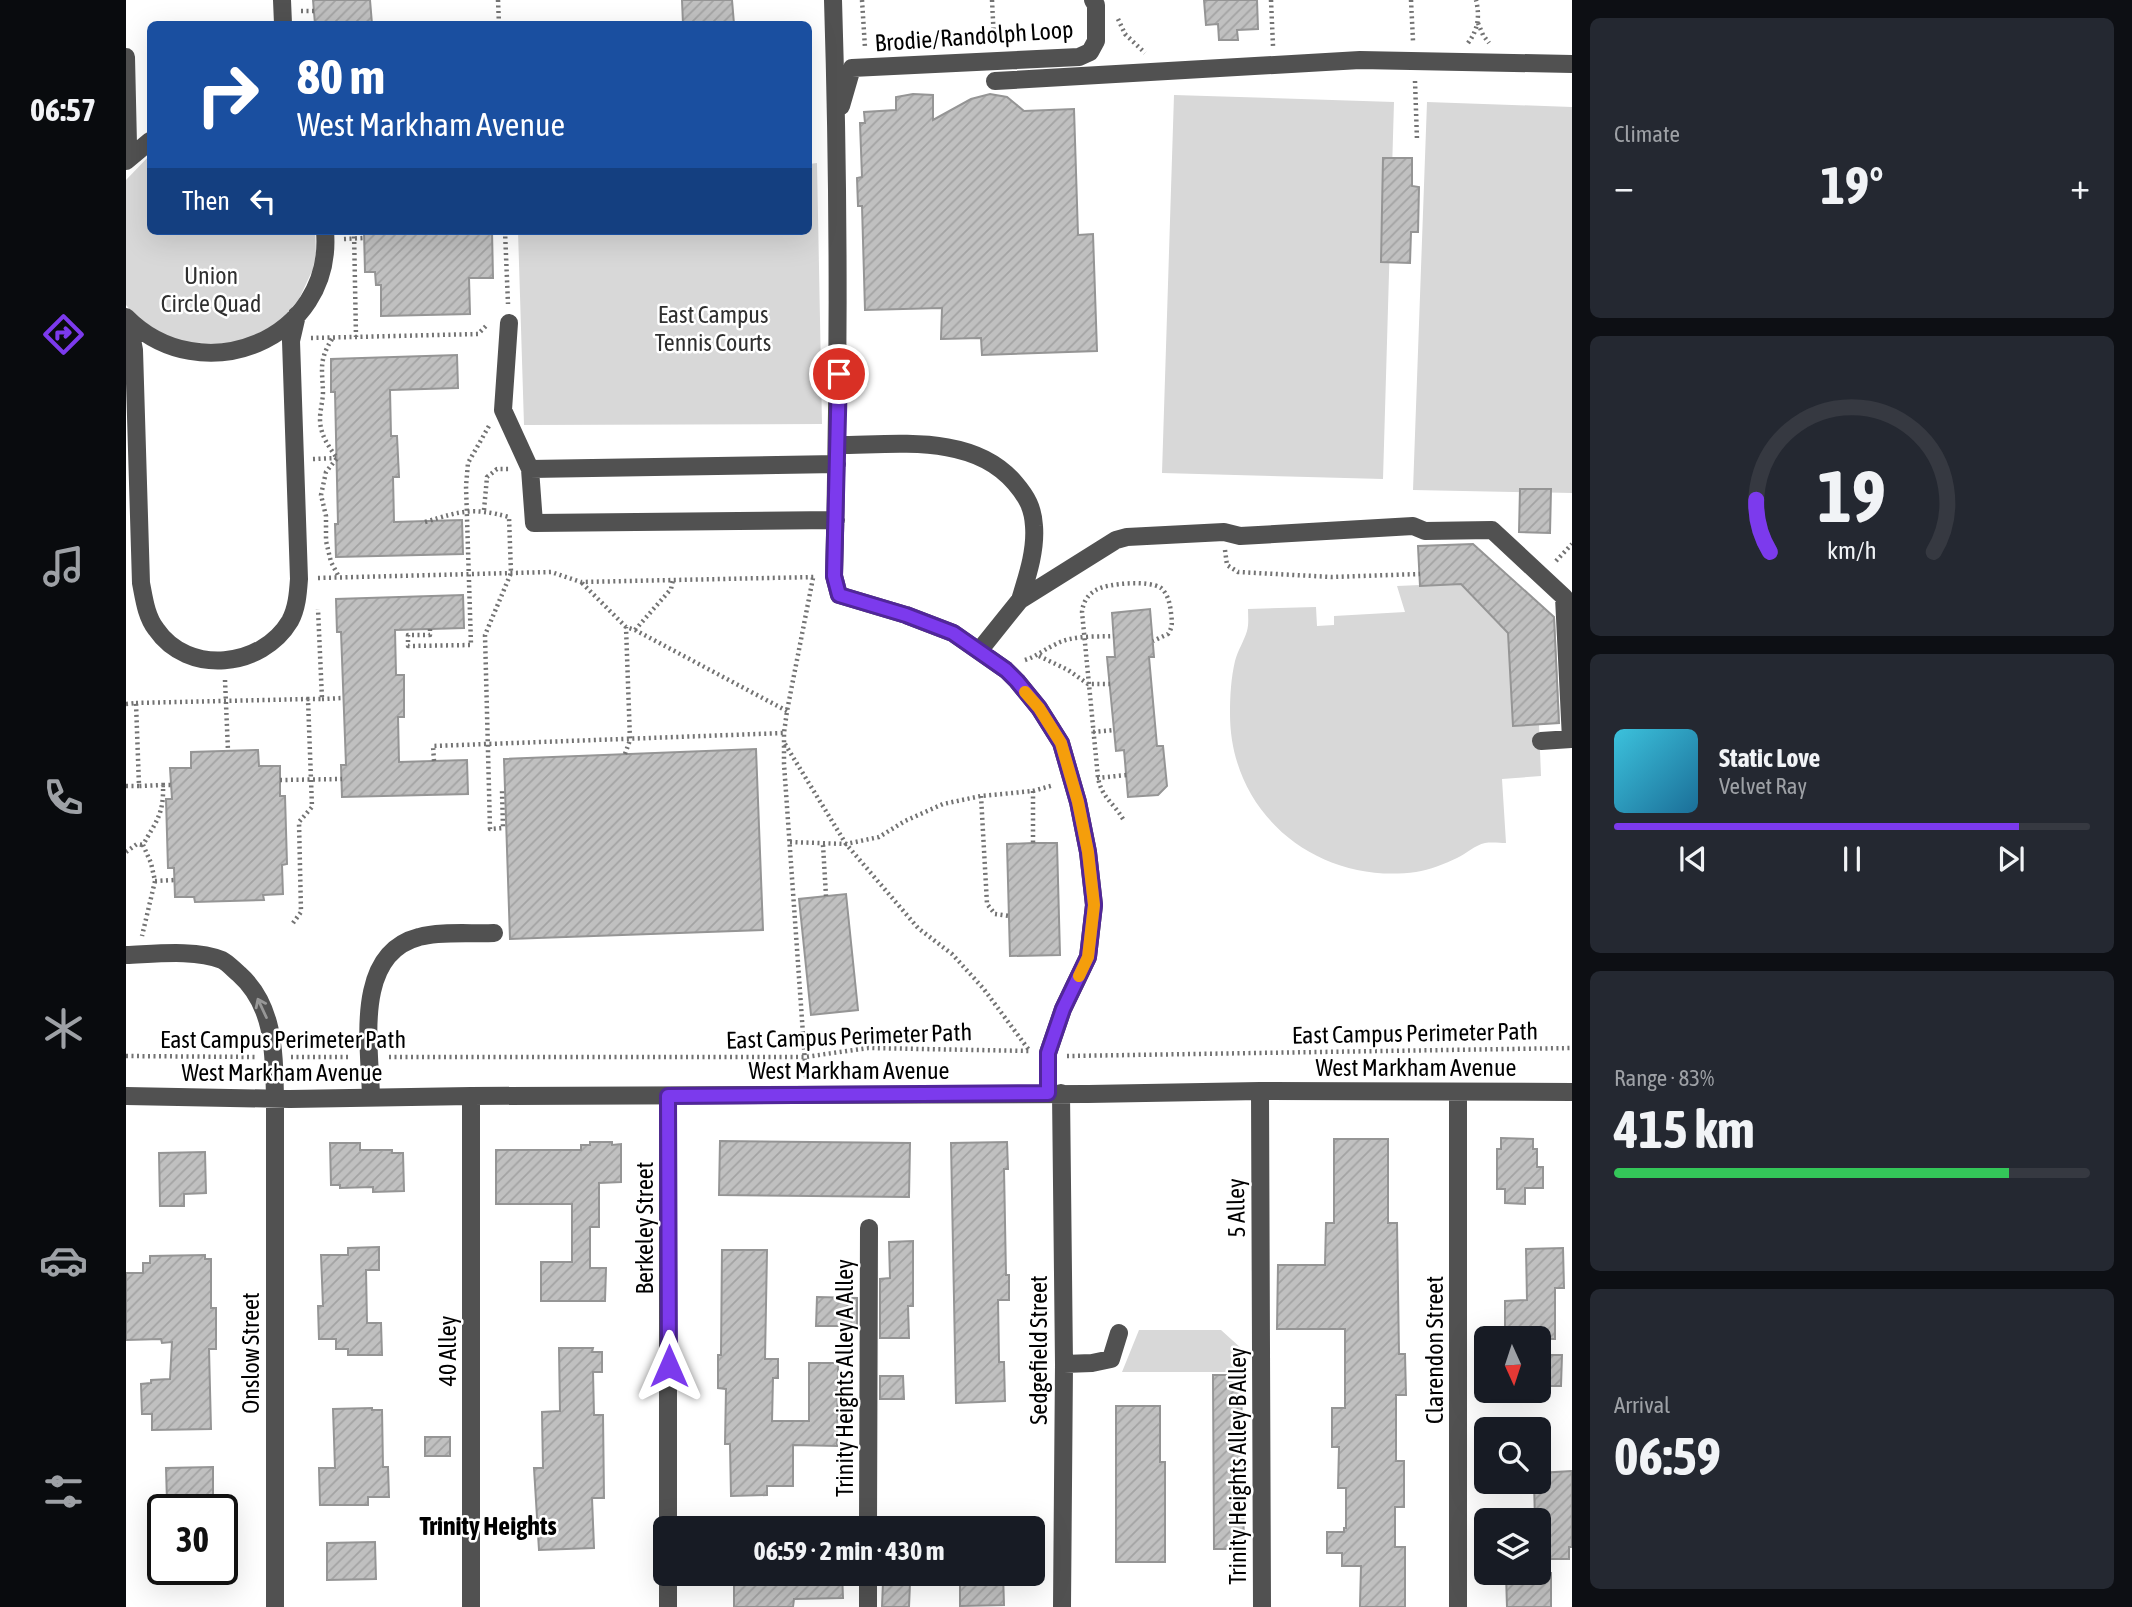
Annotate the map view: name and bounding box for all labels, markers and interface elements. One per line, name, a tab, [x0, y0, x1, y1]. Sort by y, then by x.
street label: Brodie/Randolph Loop	[874, 16, 1074, 56]
text: 80 m	[297, 48, 385, 104]
icon: right	[182, 49, 273, 140]
text: 06:57	[30, 91, 96, 128]
text: West Markham Avenue	[297, 106, 565, 143]
text: Climate	[1614, 121, 1680, 147]
text: 19°	[1820, 155, 1884, 215]
text: −	[1614, 164, 1634, 207]
text: +	[2070, 164, 2090, 207]
icon: left	[244, 182, 282, 220]
text: Then	[182, 186, 230, 216]
park label: Union Circle Quad	[161, 262, 261, 317]
park label: East Campus Tennis Courts	[655, 301, 771, 356]
icon: directions	[39, 310, 88, 359]
pin	[809, 344, 869, 404]
icon: arrive	[820, 355, 858, 393]
text: 19	[1818, 454, 1886, 537]
text: km/h	[1827, 535, 1877, 563]
icon: music	[39, 542, 88, 591]
text: Static Love	[1719, 743, 1820, 773]
icon: phone	[39, 773, 88, 822]
text: Velvet Ray	[1719, 773, 1807, 799]
icon: previous	[1674, 840, 1712, 878]
icon: pause	[1833, 840, 1871, 878]
icon: next	[1992, 840, 2030, 878]
one-way arrow	[255, 998, 269, 1019]
icon: climate	[39, 1004, 88, 1053]
street label: East Campus Perimeter Path	[1292, 1017, 1538, 1049]
street label: East Campus Perimeter Path	[726, 1018, 972, 1054]
street label: East Campus Perimeter Path	[160, 1026, 406, 1053]
street label: West Markham Avenue	[1316, 1054, 1516, 1081]
street label: West Markham Avenue	[749, 1057, 949, 1084]
street label: West Markham Avenue	[182, 1059, 382, 1086]
text: Range · 83%	[1614, 1065, 1714, 1091]
text: 415 km	[1614, 1099, 1755, 1159]
street label: Berkeley Street	[631, 1161, 658, 1294]
street label: 5 Alley	[1222, 1178, 1250, 1238]
icon: car	[39, 1236, 88, 1285]
street label: Trinity Heights Alley A Alley	[831, 1259, 858, 1497]
street label: Sedgefield Street	[1025, 1275, 1052, 1425]
street label: Clarendon Street	[1421, 1276, 1448, 1424]
street label: Onslow Street	[237, 1292, 264, 1414]
street label: 40 Alley	[434, 1316, 461, 1386]
north arrow	[1474, 1326, 1550, 1404]
map controls	[1474, 1326, 1551, 1585]
position arrow	[632, 1329, 706, 1403]
street label: Trinity Heights Alley B Alley	[1224, 1347, 1251, 1585]
text: Arrival	[1614, 1392, 1670, 1418]
button: search	[1474, 1417, 1551, 1494]
text: 06:59	[1614, 1426, 1721, 1486]
icon: filters	[39, 1467, 88, 1516]
speed limit sign: 30	[147, 1494, 238, 1585]
button: layers	[1474, 1508, 1551, 1585]
district label: Trinity Heights	[419, 1511, 557, 1541]
text: 06:59 · 2 min · 430 m	[754, 1536, 944, 1566]

